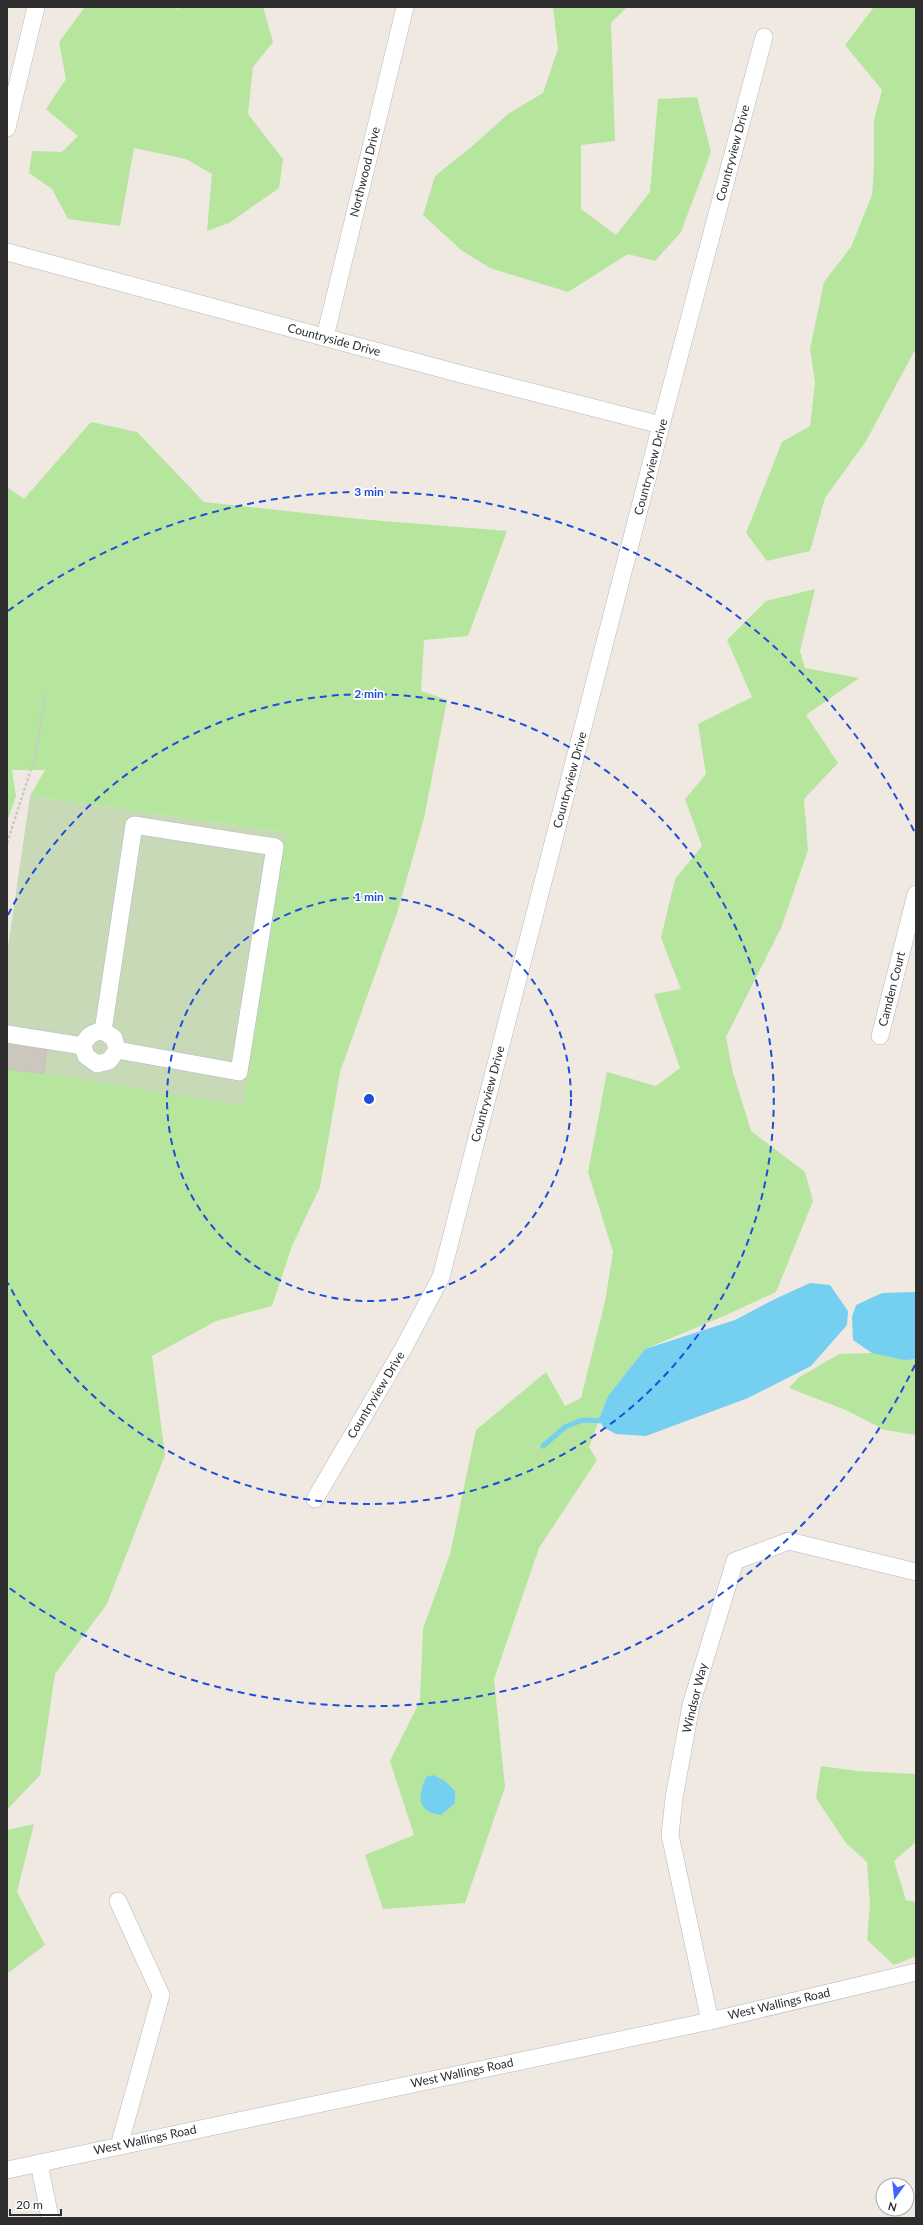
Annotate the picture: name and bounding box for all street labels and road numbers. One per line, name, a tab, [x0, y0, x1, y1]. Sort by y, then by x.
street label: Countryview Drive	[712, 103, 753, 203]
street label: Northwood Drive	[346, 125, 383, 219]
street label: Countryside Drive	[286, 320, 382, 359]
street label: Countryview Drive	[630, 417, 671, 517]
street label: Countryview Drive	[549, 730, 590, 830]
street label: Camden Court	[875, 949, 908, 1028]
street label: Countryview Drive	[467, 1044, 508, 1144]
street label: Countryview Drive	[344, 1348, 408, 1441]
street label: Windsor Way	[679, 1661, 711, 1734]
street label: West Wallings Road	[726, 1984, 832, 2023]
street label: West Wallings Road	[409, 2054, 515, 2091]
street label: West Wallings Road	[92, 2121, 198, 2158]

